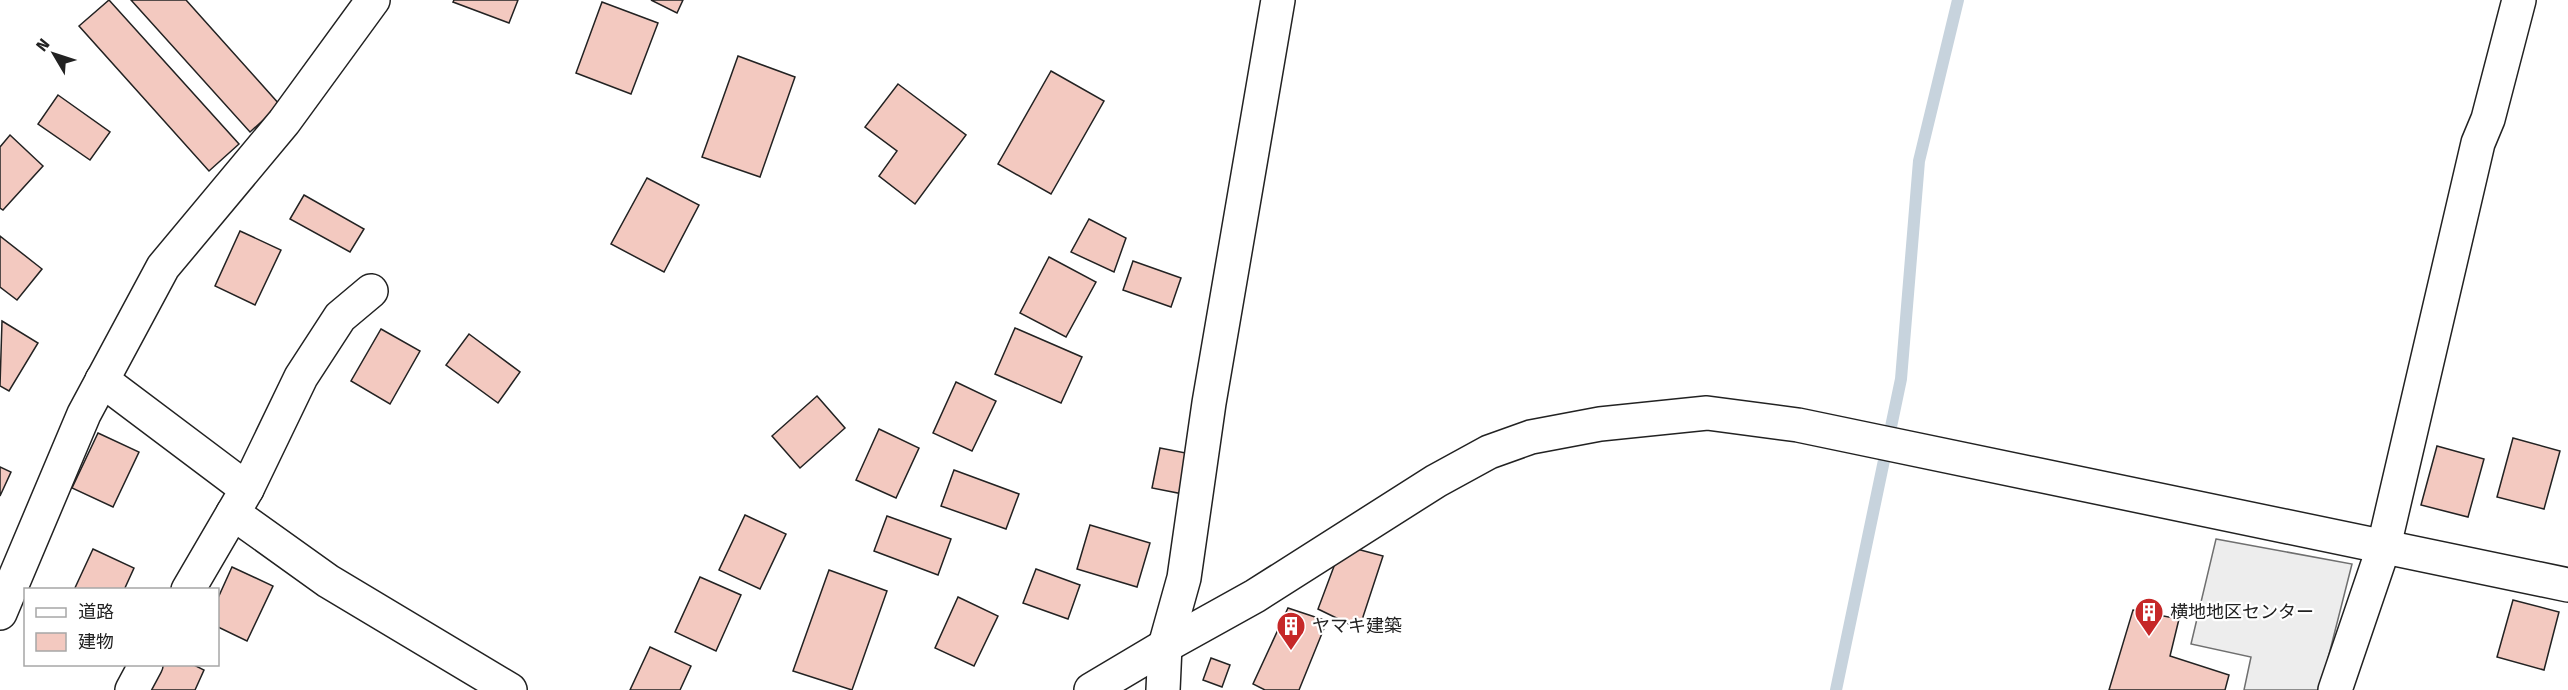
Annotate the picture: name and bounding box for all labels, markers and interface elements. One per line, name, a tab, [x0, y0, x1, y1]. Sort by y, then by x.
north arrow	[24, 24, 84, 84]
text: N	[32, 35, 53, 55]
legend	[24, 588, 219, 666]
building icon: 横地地区センター	[2133, 596, 2165, 638]
text: 道路	[78, 601, 114, 623]
place label: 横地地区センター	[2170, 601, 2314, 623]
building icon: ヤマキ建築	[1275, 610, 1307, 652]
place label: ヤマキ建築	[1312, 615, 1402, 637]
text: 建物	[78, 631, 114, 653]

